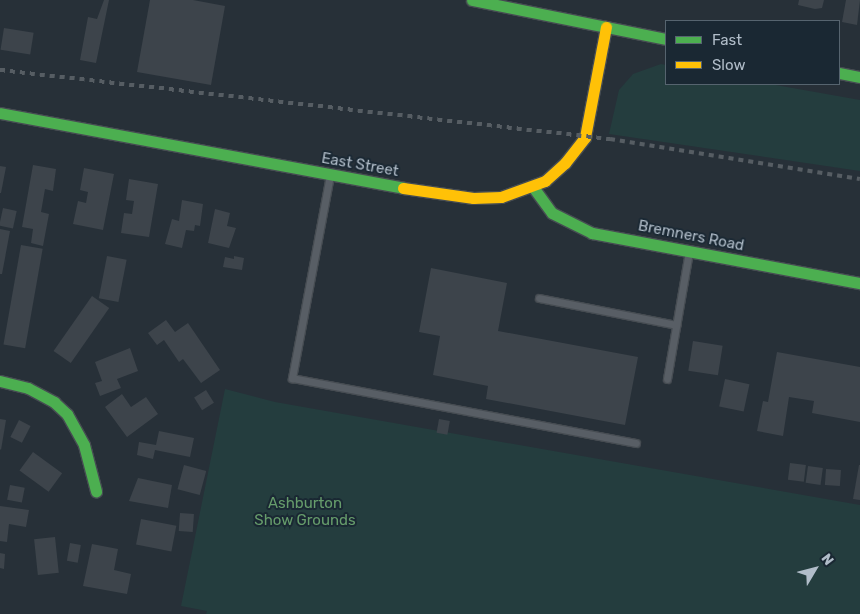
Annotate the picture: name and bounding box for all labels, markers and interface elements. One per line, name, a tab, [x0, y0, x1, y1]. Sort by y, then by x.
legend	[665, 20, 840, 85]
text: Fast	[712, 31, 742, 49]
text: Slow	[712, 56, 745, 74]
street label: East Street	[320, 149, 400, 181]
street label: Bremners Road	[637, 217, 745, 255]
park label: Ashburton Show Grounds	[254, 494, 356, 529]
north arrow	[790, 544, 840, 594]
text: N	[818, 551, 837, 569]

